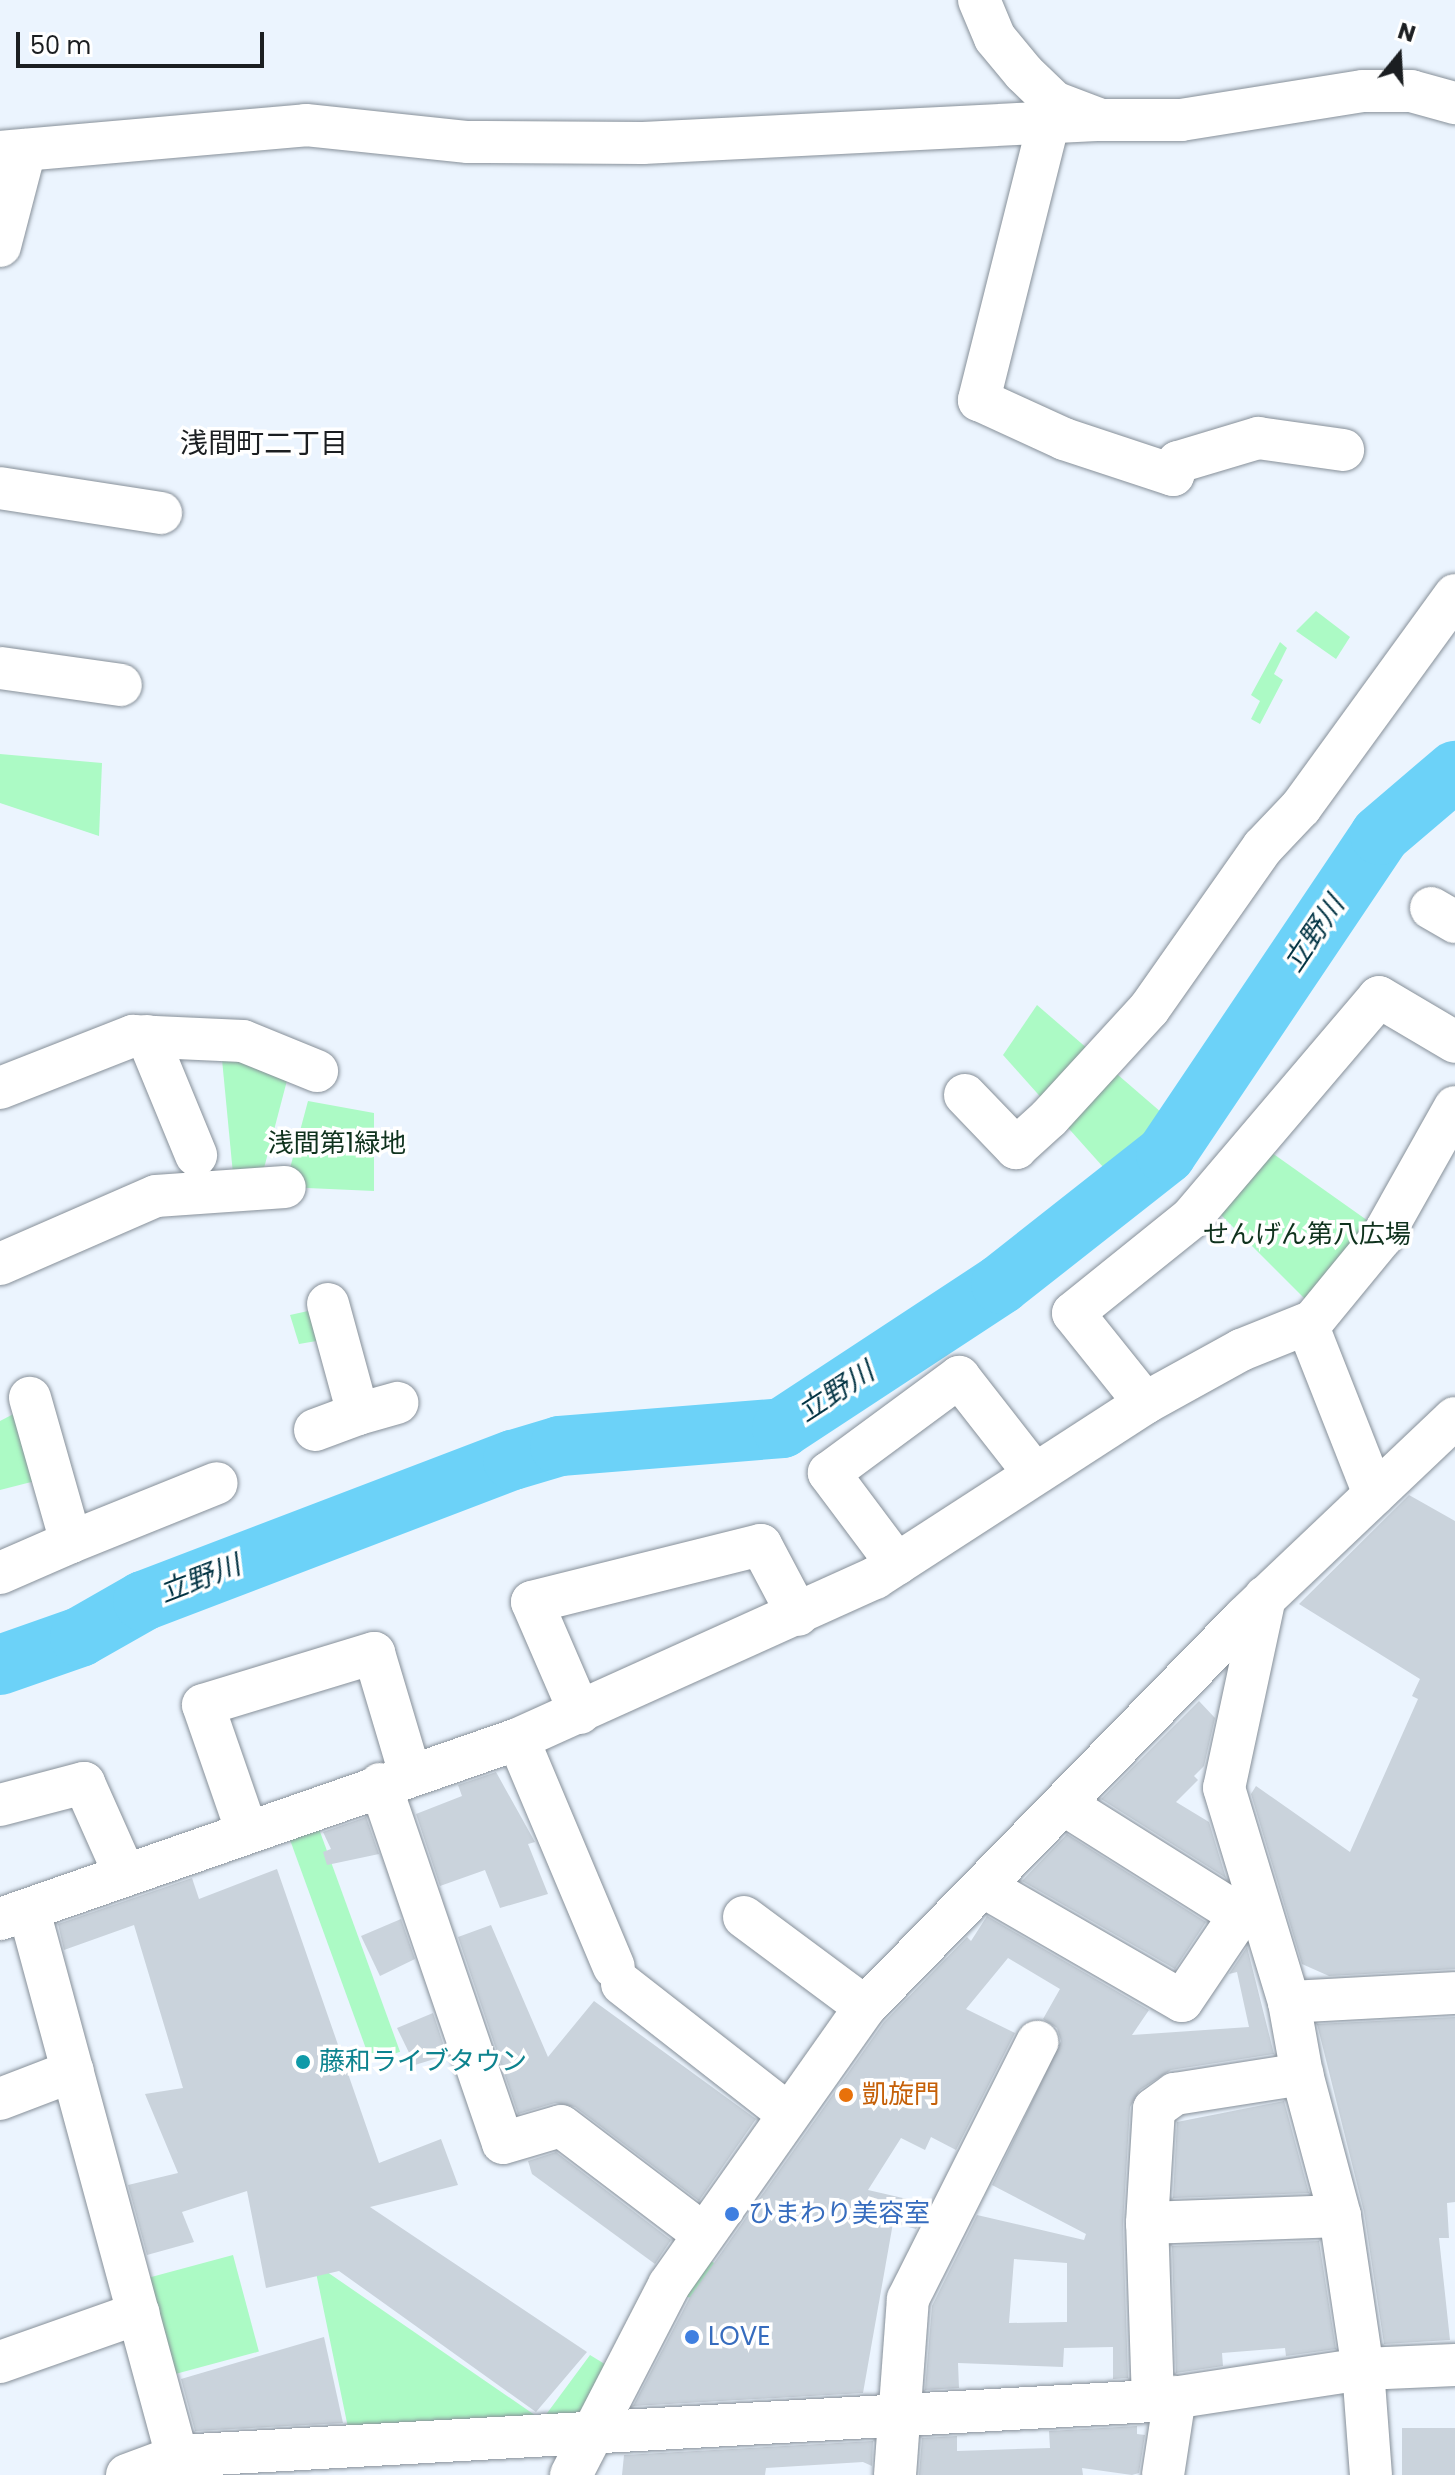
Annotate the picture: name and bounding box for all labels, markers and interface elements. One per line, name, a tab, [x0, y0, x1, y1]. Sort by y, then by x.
text: N	[1394, 15, 1419, 50]
scale bar	[20, 16, 268, 66]
north arrow	[1359, 16, 1439, 96]
text: 50 m	[30, 29, 91, 62]
district label: 浅間町二丁目	[180, 427, 348, 461]
water label: 立野川	[1277, 890, 1351, 978]
park label: 浅間第1緑地	[268, 1128, 406, 1160]
park label: せんげん第八広場	[1203, 1219, 1411, 1251]
water label: 立野川	[792, 1355, 880, 1429]
water label: 立野川	[155, 1548, 245, 1610]
place label: 藤和ライブタウン	[319, 2046, 527, 2078]
marker: 藤和ライブタウン	[294, 2053, 312, 2071]
place label: 凱旋門	[862, 2079, 940, 2111]
marker: 凱旋門	[837, 2086, 855, 2104]
place label: ひまわり美容室	[748, 2198, 930, 2230]
marker: ひまわり美容室	[723, 2205, 741, 2223]
place label: LOVE	[708, 2321, 771, 2353]
marker: LOVE	[683, 2328, 701, 2346]

